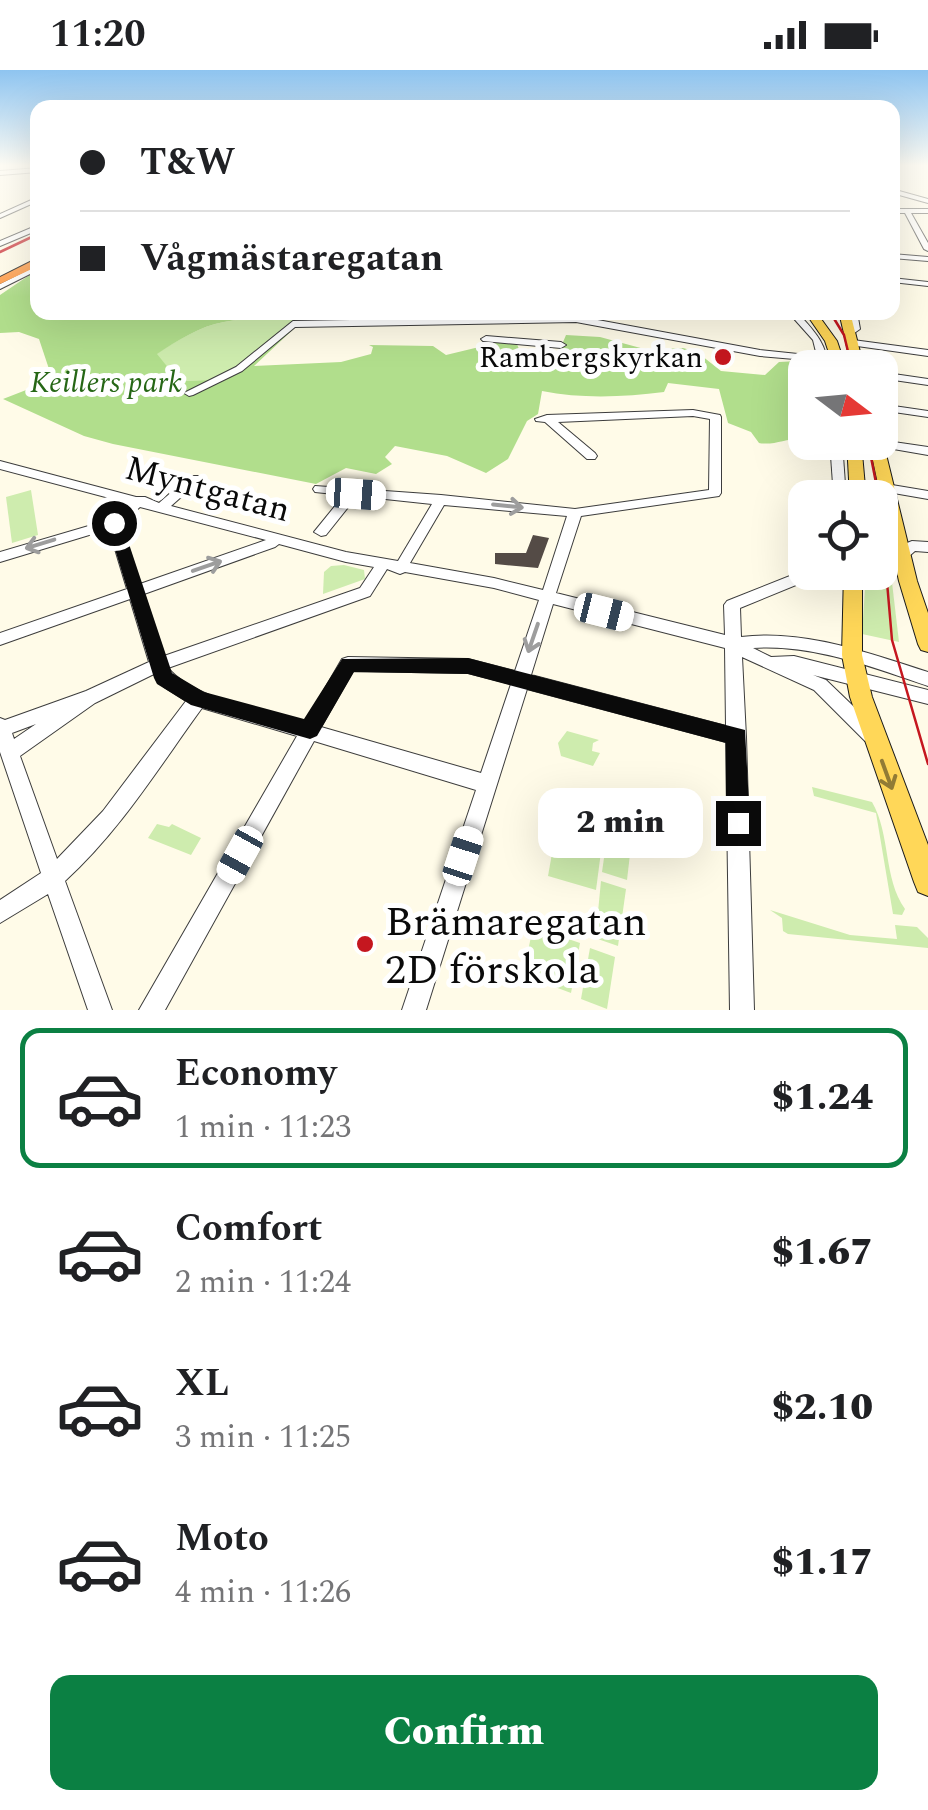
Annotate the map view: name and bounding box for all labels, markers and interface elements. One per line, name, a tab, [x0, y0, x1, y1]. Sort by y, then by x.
text: 11:20	[50, 6, 145, 64]
text: T&W	[140, 134, 235, 192]
text: Vågmästaregatan	[140, 230, 443, 288]
place label: Rambergskyrkan	[479, 335, 703, 381]
marker: Rambergskyrkan	[712, 346, 734, 368]
north arrow	[788, 350, 898, 460]
map controls	[788, 350, 898, 590]
park label: Keillers park	[30, 360, 182, 406]
street label: Myntgatan	[119, 442, 296, 537]
car	[325, 477, 387, 511]
button: locate	[788, 480, 898, 590]
one-way arrow	[491, 497, 523, 516]
route start	[92, 501, 137, 546]
one-way arrow	[25, 536, 56, 554]
one-way arrow	[191, 556, 222, 574]
car	[571, 590, 637, 634]
one-way arrow	[523, 622, 541, 654]
one-way arrow	[879, 759, 897, 790]
callout: 2 min	[538, 788, 703, 858]
text: 2 min	[576, 798, 665, 847]
route end	[716, 801, 761, 846]
car	[212, 821, 268, 889]
car	[439, 823, 487, 889]
place label: Brämaregatan 2D förskola	[385, 891, 647, 1002]
marker: Brämaregatan 2D förskola	[354, 933, 376, 955]
text: Economy	[175, 1045, 336, 1103]
icon: car	[55, 1053, 145, 1143]
text: $1.24	[771, 1069, 873, 1127]
text: 1 min · 11:23	[175, 1103, 351, 1152]
text: Comfort	[175, 1200, 322, 1258]
icon: car	[55, 1208, 145, 1298]
text: $1.67	[771, 1224, 873, 1282]
text: 2 min · 11:24	[175, 1258, 351, 1307]
text: XL	[175, 1355, 229, 1413]
icon: car	[55, 1363, 145, 1453]
text: $2.10	[771, 1379, 873, 1437]
text: 3 min · 11:25	[175, 1413, 351, 1462]
text: Moto	[175, 1510, 269, 1568]
icon: car	[55, 1518, 145, 1608]
text: $1.17	[771, 1534, 873, 1592]
text: 4 min · 11:26	[175, 1568, 351, 1617]
button: Confirm	[50, 1675, 878, 1790]

